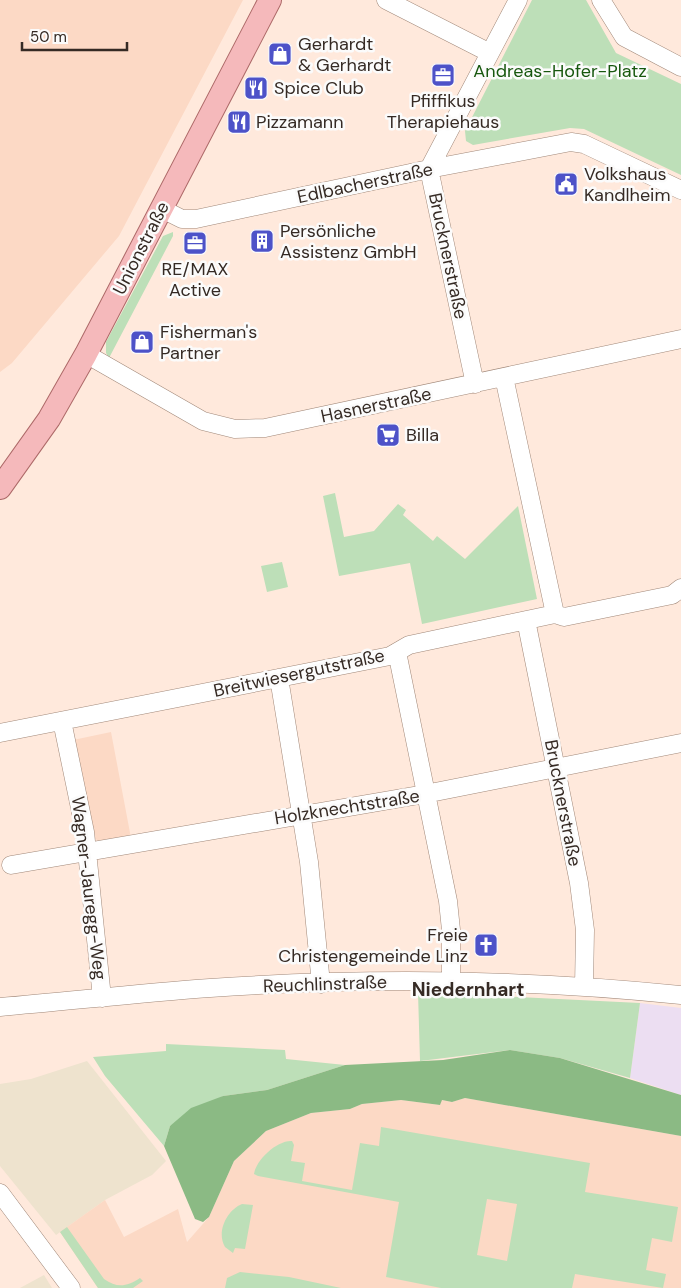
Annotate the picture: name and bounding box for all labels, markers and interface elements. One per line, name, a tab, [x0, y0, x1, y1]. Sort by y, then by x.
scale bar	[22, 20, 128, 52]
text: 50 m	[30, 27, 67, 47]
place label: Gerhardt & Gerhardt	[298, 32, 391, 77]
shop icon: Gerhardt & Gerhardt	[267, 41, 293, 67]
park label: Andreas-Hofer-Platz	[473, 59, 647, 83]
office icon: Pfiffikus Therapiehaus	[430, 62, 456, 88]
restaurant icon: Spice Club	[243, 75, 269, 101]
place label: Spice Club	[274, 76, 364, 100]
place label: Pfiffikus Therapiehaus	[387, 89, 499, 134]
restaurant icon: Pizzamann	[226, 109, 252, 135]
place label: Pizzamann	[256, 110, 344, 134]
street label: Edlbacherstraße	[295, 157, 435, 209]
place label: Volkshaus Kandlheim	[584, 162, 670, 207]
public building icon: Volkshaus Kandlheim	[553, 171, 579, 197]
street label: Brucknerstraße	[423, 191, 473, 321]
street label: Unionstraße	[107, 197, 175, 299]
place label: Persönliche Assistenz GmbH	[280, 219, 417, 264]
building icon: Persönliche Assistenz GmbH	[249, 228, 275, 254]
office icon: RE/MAX Active	[182, 230, 208, 256]
place label: RE/MAX Active	[162, 257, 229, 302]
place label: Fisherman's Partner	[160, 320, 257, 365]
shop icon: Fisherman's Partner	[129, 329, 155, 355]
street label: Hasnerstraße	[319, 382, 433, 428]
supermarket icon: Billa	[375, 422, 401, 448]
place label: Billa	[406, 423, 439, 447]
street label: Breitwiesergutstraße	[211, 643, 387, 703]
street label: Brucknerstraße	[539, 738, 587, 868]
street label: Holzknechtstraße	[273, 784, 421, 830]
street label: Wagner-Jauregg-Weg	[66, 795, 112, 981]
place label: Freie Christengemeinde Linz	[278, 923, 468, 968]
church icon: Freie Christengemeinde Linz	[473, 932, 499, 958]
street label: Reuchlinstraße	[263, 970, 387, 998]
district label: Niedernhart	[412, 977, 524, 1002]

